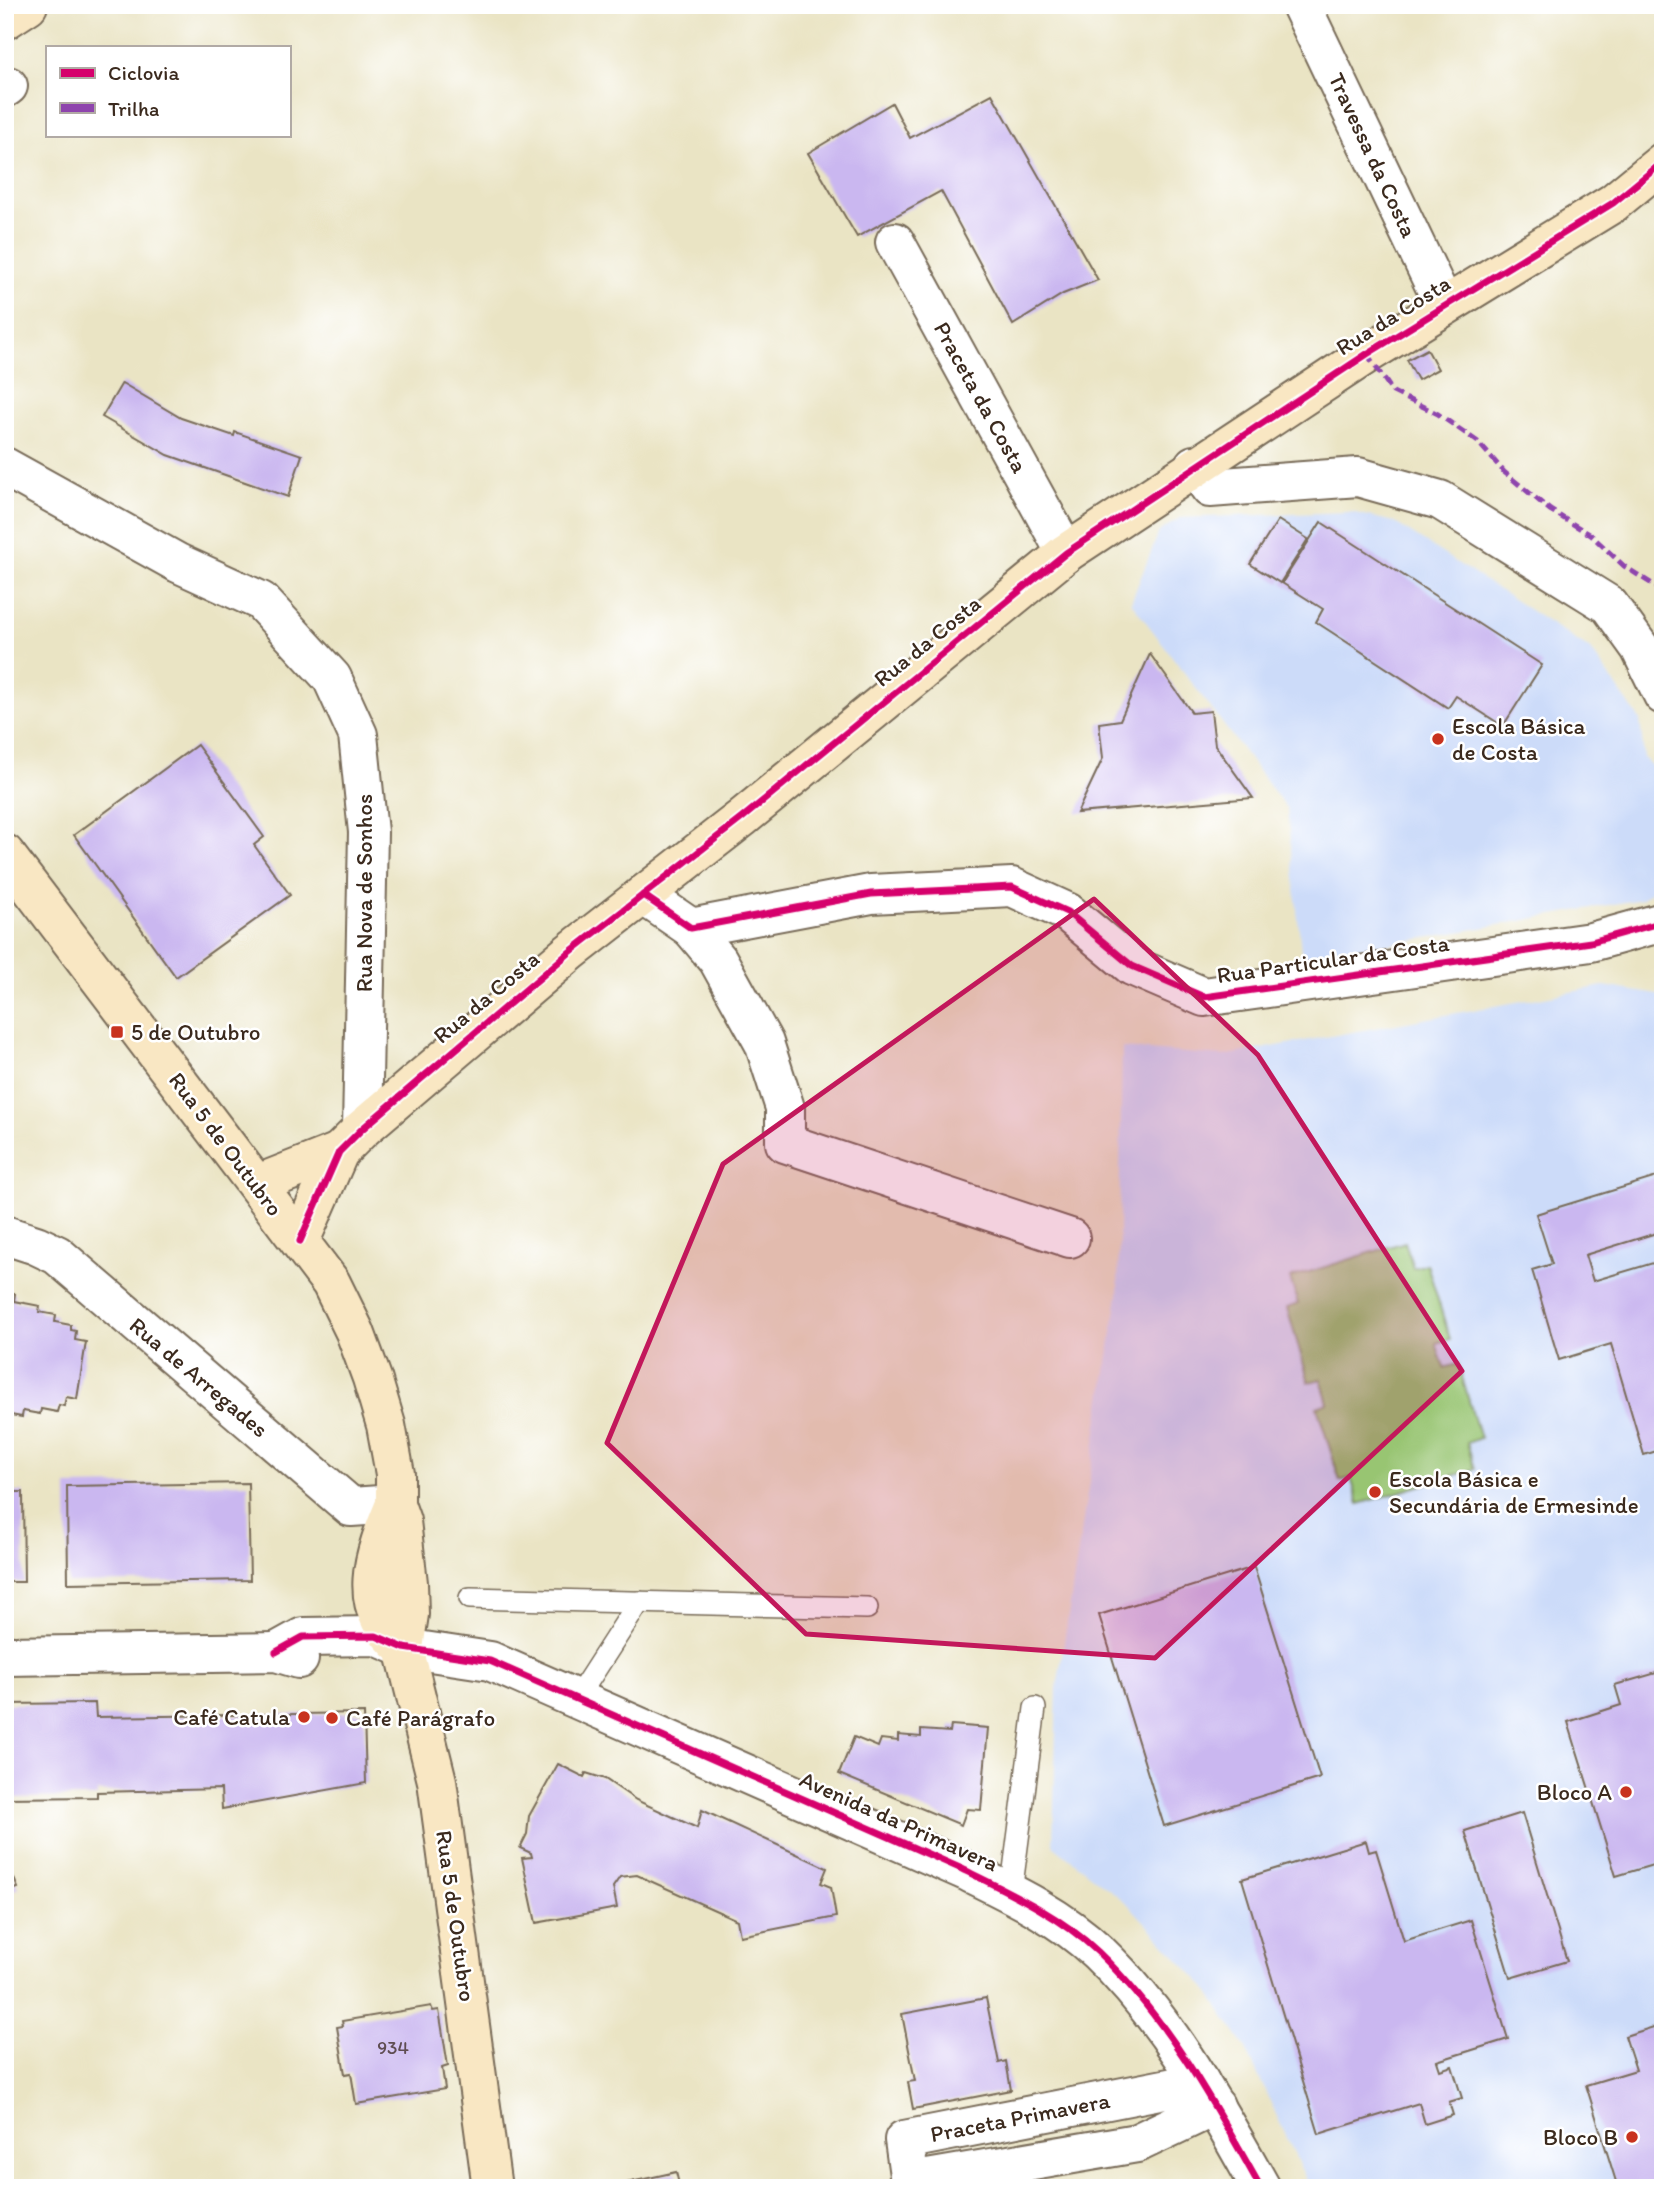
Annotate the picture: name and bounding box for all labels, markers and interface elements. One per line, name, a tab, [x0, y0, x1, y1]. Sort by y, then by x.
legend	[46, 46, 290, 136]
text: Ciclovia	[108, 60, 179, 85]
street label: Travessa da Costa	[1323, 68, 1423, 242]
text: Trilha	[108, 96, 159, 121]
street label: Rua da Costa	[1331, 269, 1455, 361]
street label: Praceta da Costa	[928, 317, 1034, 478]
street label: Rua da Costa	[868, 589, 986, 693]
place label: Escola Básica de Costa	[1452, 712, 1586, 766]
marker: Escola Básica de Costa	[1430, 731, 1446, 747]
street label: Rua Nova de Sonhos	[350, 794, 378, 992]
street label: Rua Particular da Costa	[1215, 929, 1451, 989]
street label: Rua da Costa	[427, 945, 545, 1049]
place label: 5 de Outubro	[131, 1018, 261, 1046]
marker: 5 de Outubro	[109, 1024, 125, 1040]
street label: Rua 5 de Outubro	[163, 1067, 289, 1221]
street label: Rua de Arregades	[124, 1311, 274, 1443]
place label: Escola Básica e Secundária de Ermesinde	[1389, 1465, 1639, 1519]
marker: Escola Básica e Secundária de Ermesinde	[1367, 1484, 1383, 1500]
place label: Café Catula	[173, 1703, 290, 1731]
place label: Café Parágrafo	[346, 1704, 495, 1732]
marker: Café Catula	[296, 1709, 312, 1725]
marker: Café Parágrafo	[324, 1710, 340, 1726]
street label: Avenida da Primavera	[795, 1765, 1003, 1877]
place label: Bloco A	[1537, 1778, 1612, 1806]
marker: Bloco A	[1618, 1784, 1634, 1800]
street label: Rua 5 de Outubro	[430, 1829, 482, 2003]
house number: 934	[377, 2036, 409, 2059]
street label: Praceta Primavera	[928, 2086, 1112, 2148]
place label: Bloco B	[1543, 2123, 1618, 2151]
marker: Bloco B	[1624, 2129, 1640, 2145]

